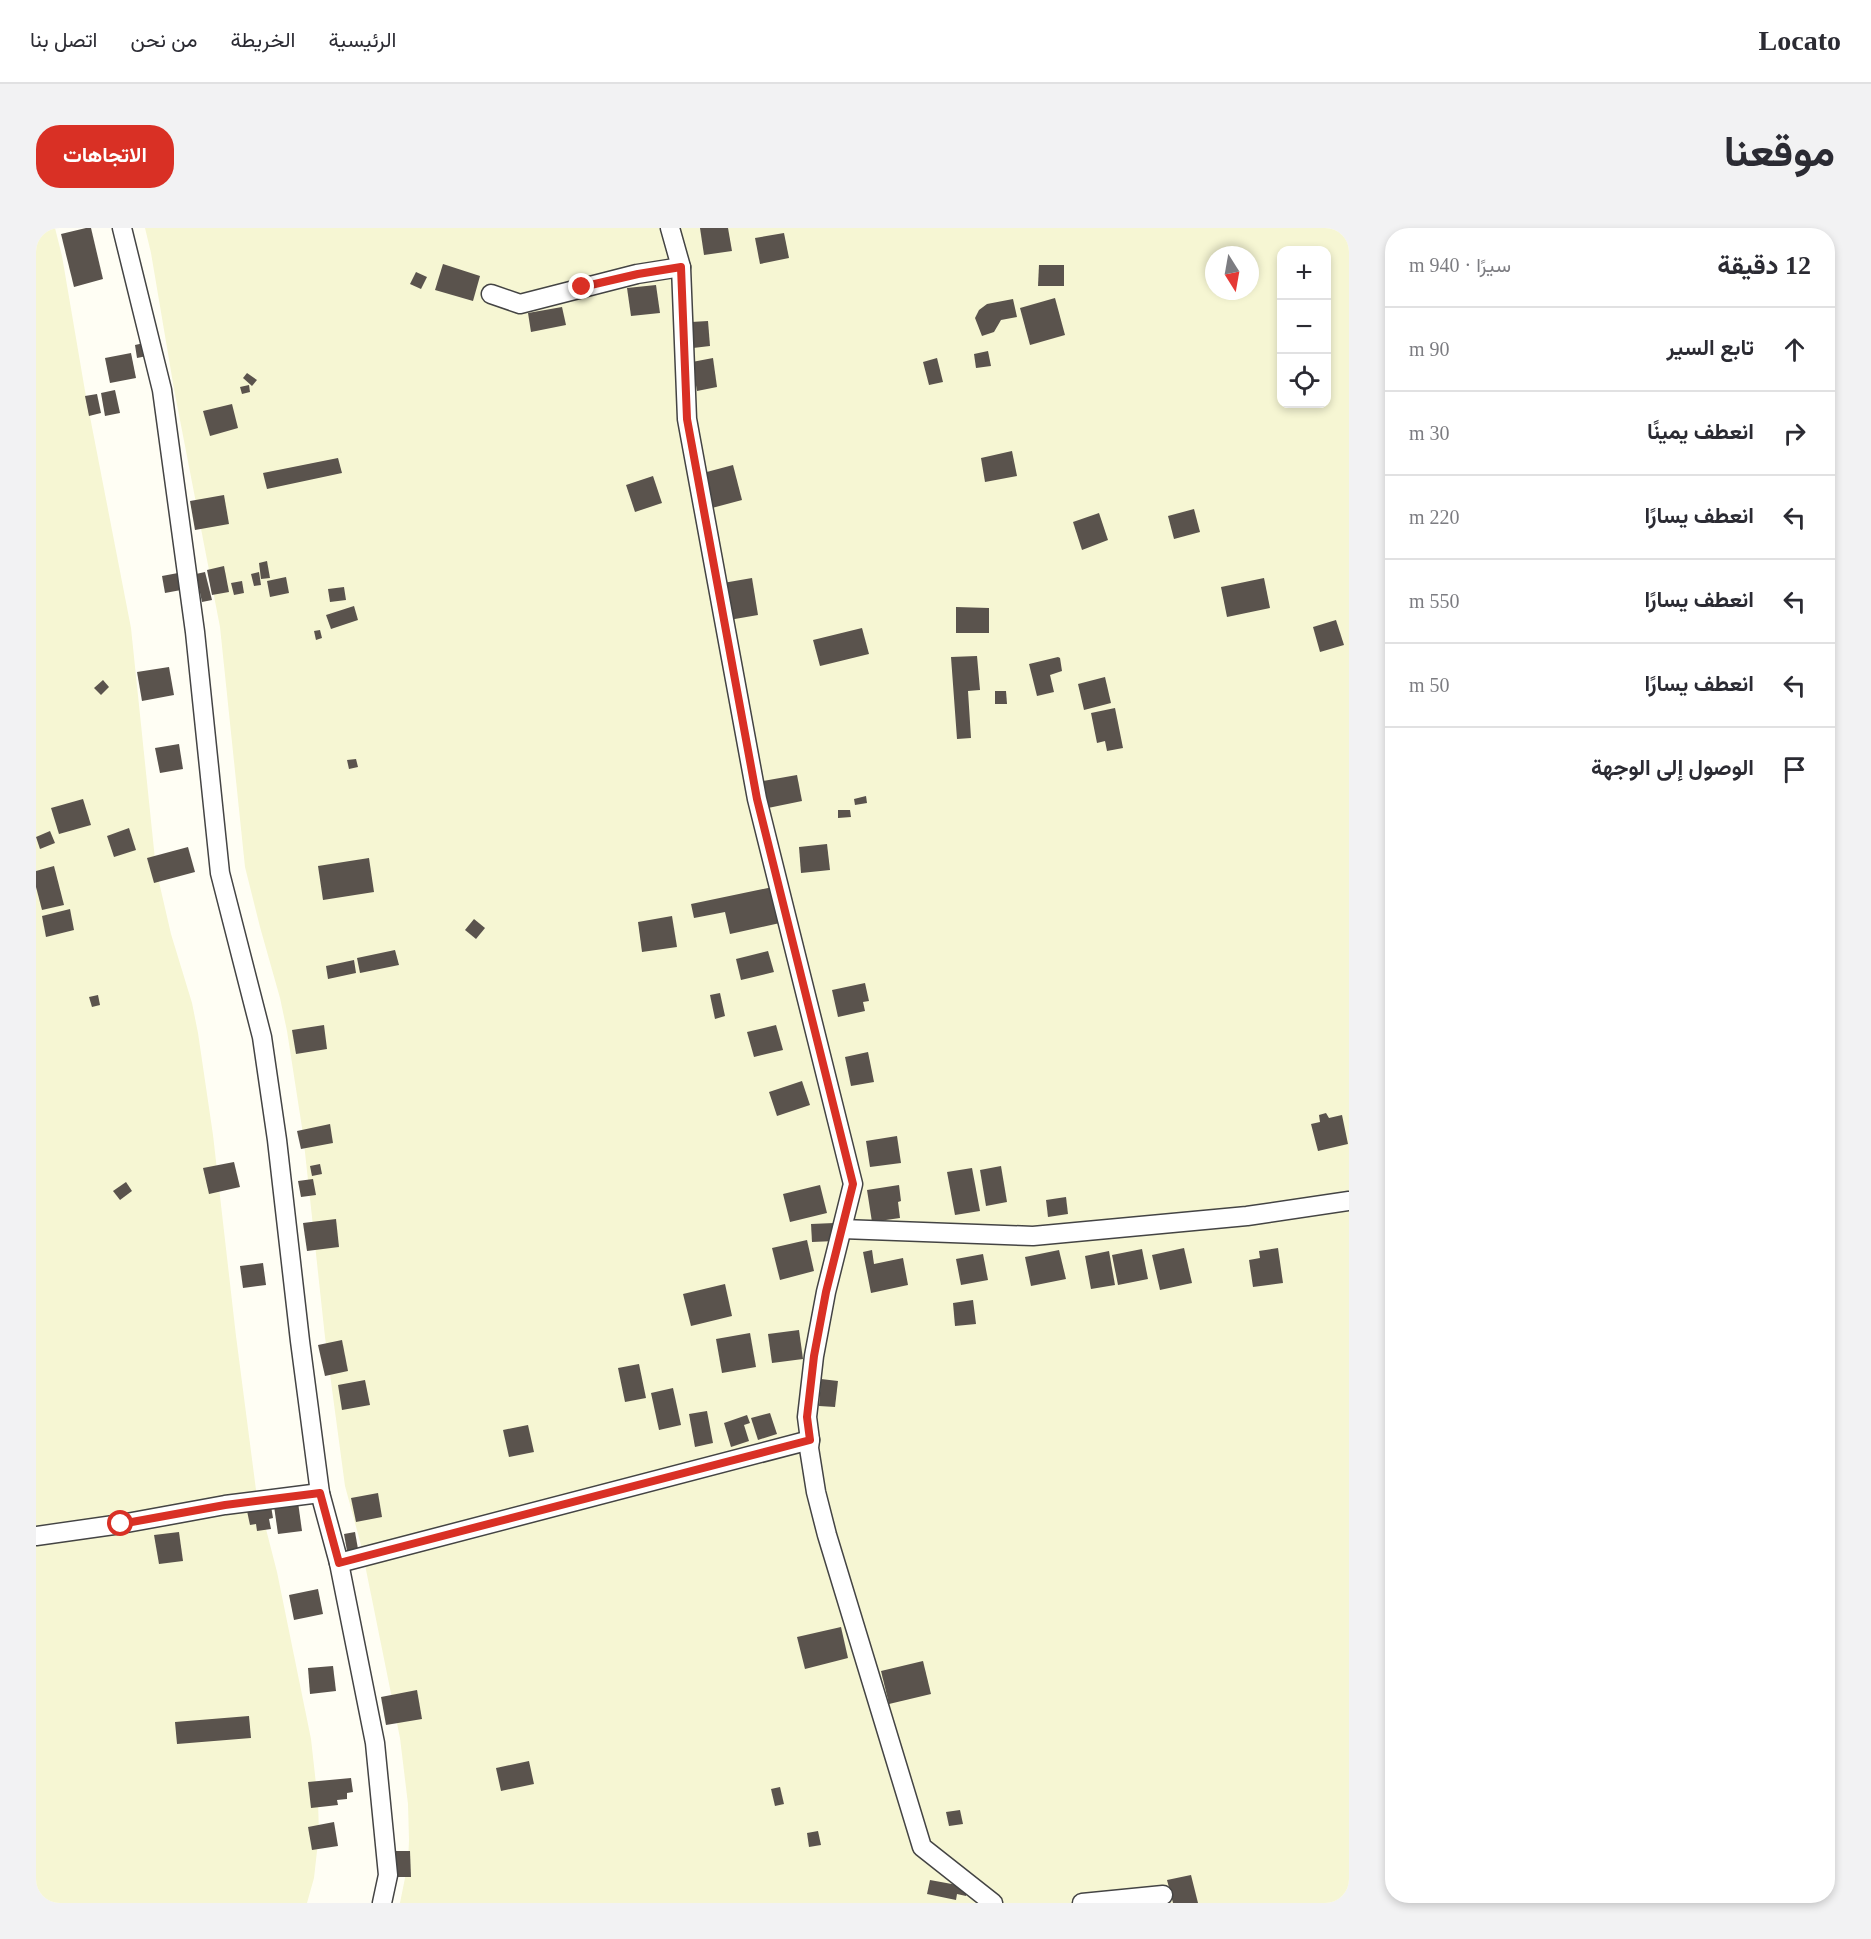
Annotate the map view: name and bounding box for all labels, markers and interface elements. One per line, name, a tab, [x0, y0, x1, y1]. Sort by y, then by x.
text: Locato	[1759, 25, 1841, 56]
text: اتصل بنا	[30, 28, 97, 52]
text: من نحن	[130, 28, 198, 52]
text: الخريطة	[231, 28, 295, 52]
text: الرئيسية	[328, 28, 396, 52]
button: الاتجاهات	[36, 125, 174, 188]
text: موقعنا	[1724, 129, 1835, 175]
north arrow	[1205, 246, 1259, 300]
map controls	[1277, 246, 1331, 408]
button: +	[1277, 246, 1331, 300]
text: 12 دقيقة	[1717, 251, 1811, 280]
text: سيرًا · 940 m	[1409, 254, 1511, 276]
route end	[568, 273, 594, 299]
button: −	[1277, 300, 1331, 354]
icon: ahead	[1778, 333, 1811, 366]
text: تابع السير	[1666, 335, 1754, 360]
text: 90 m	[1409, 338, 1450, 360]
button: locate	[1277, 354, 1331, 408]
icon: right	[1778, 417, 1811, 450]
text: انعطف يمينًا	[1647, 419, 1754, 444]
text: 30 m	[1409, 422, 1450, 444]
icon: left	[1778, 501, 1811, 534]
text: انعطف يسارًا	[1644, 503, 1754, 528]
text: 220 m	[1409, 506, 1460, 528]
icon: left	[1778, 585, 1811, 618]
text: انعطف يسارًا	[1644, 587, 1754, 612]
text: 550 m	[1409, 590, 1460, 612]
icon: left	[1778, 669, 1811, 702]
text: انعطف يسارًا	[1644, 671, 1754, 696]
text: 50 m	[1409, 674, 1450, 696]
icon: arrive	[1778, 753, 1811, 786]
text: الوصول إلى الوجهة	[1591, 755, 1754, 780]
route start	[107, 1510, 133, 1536]

